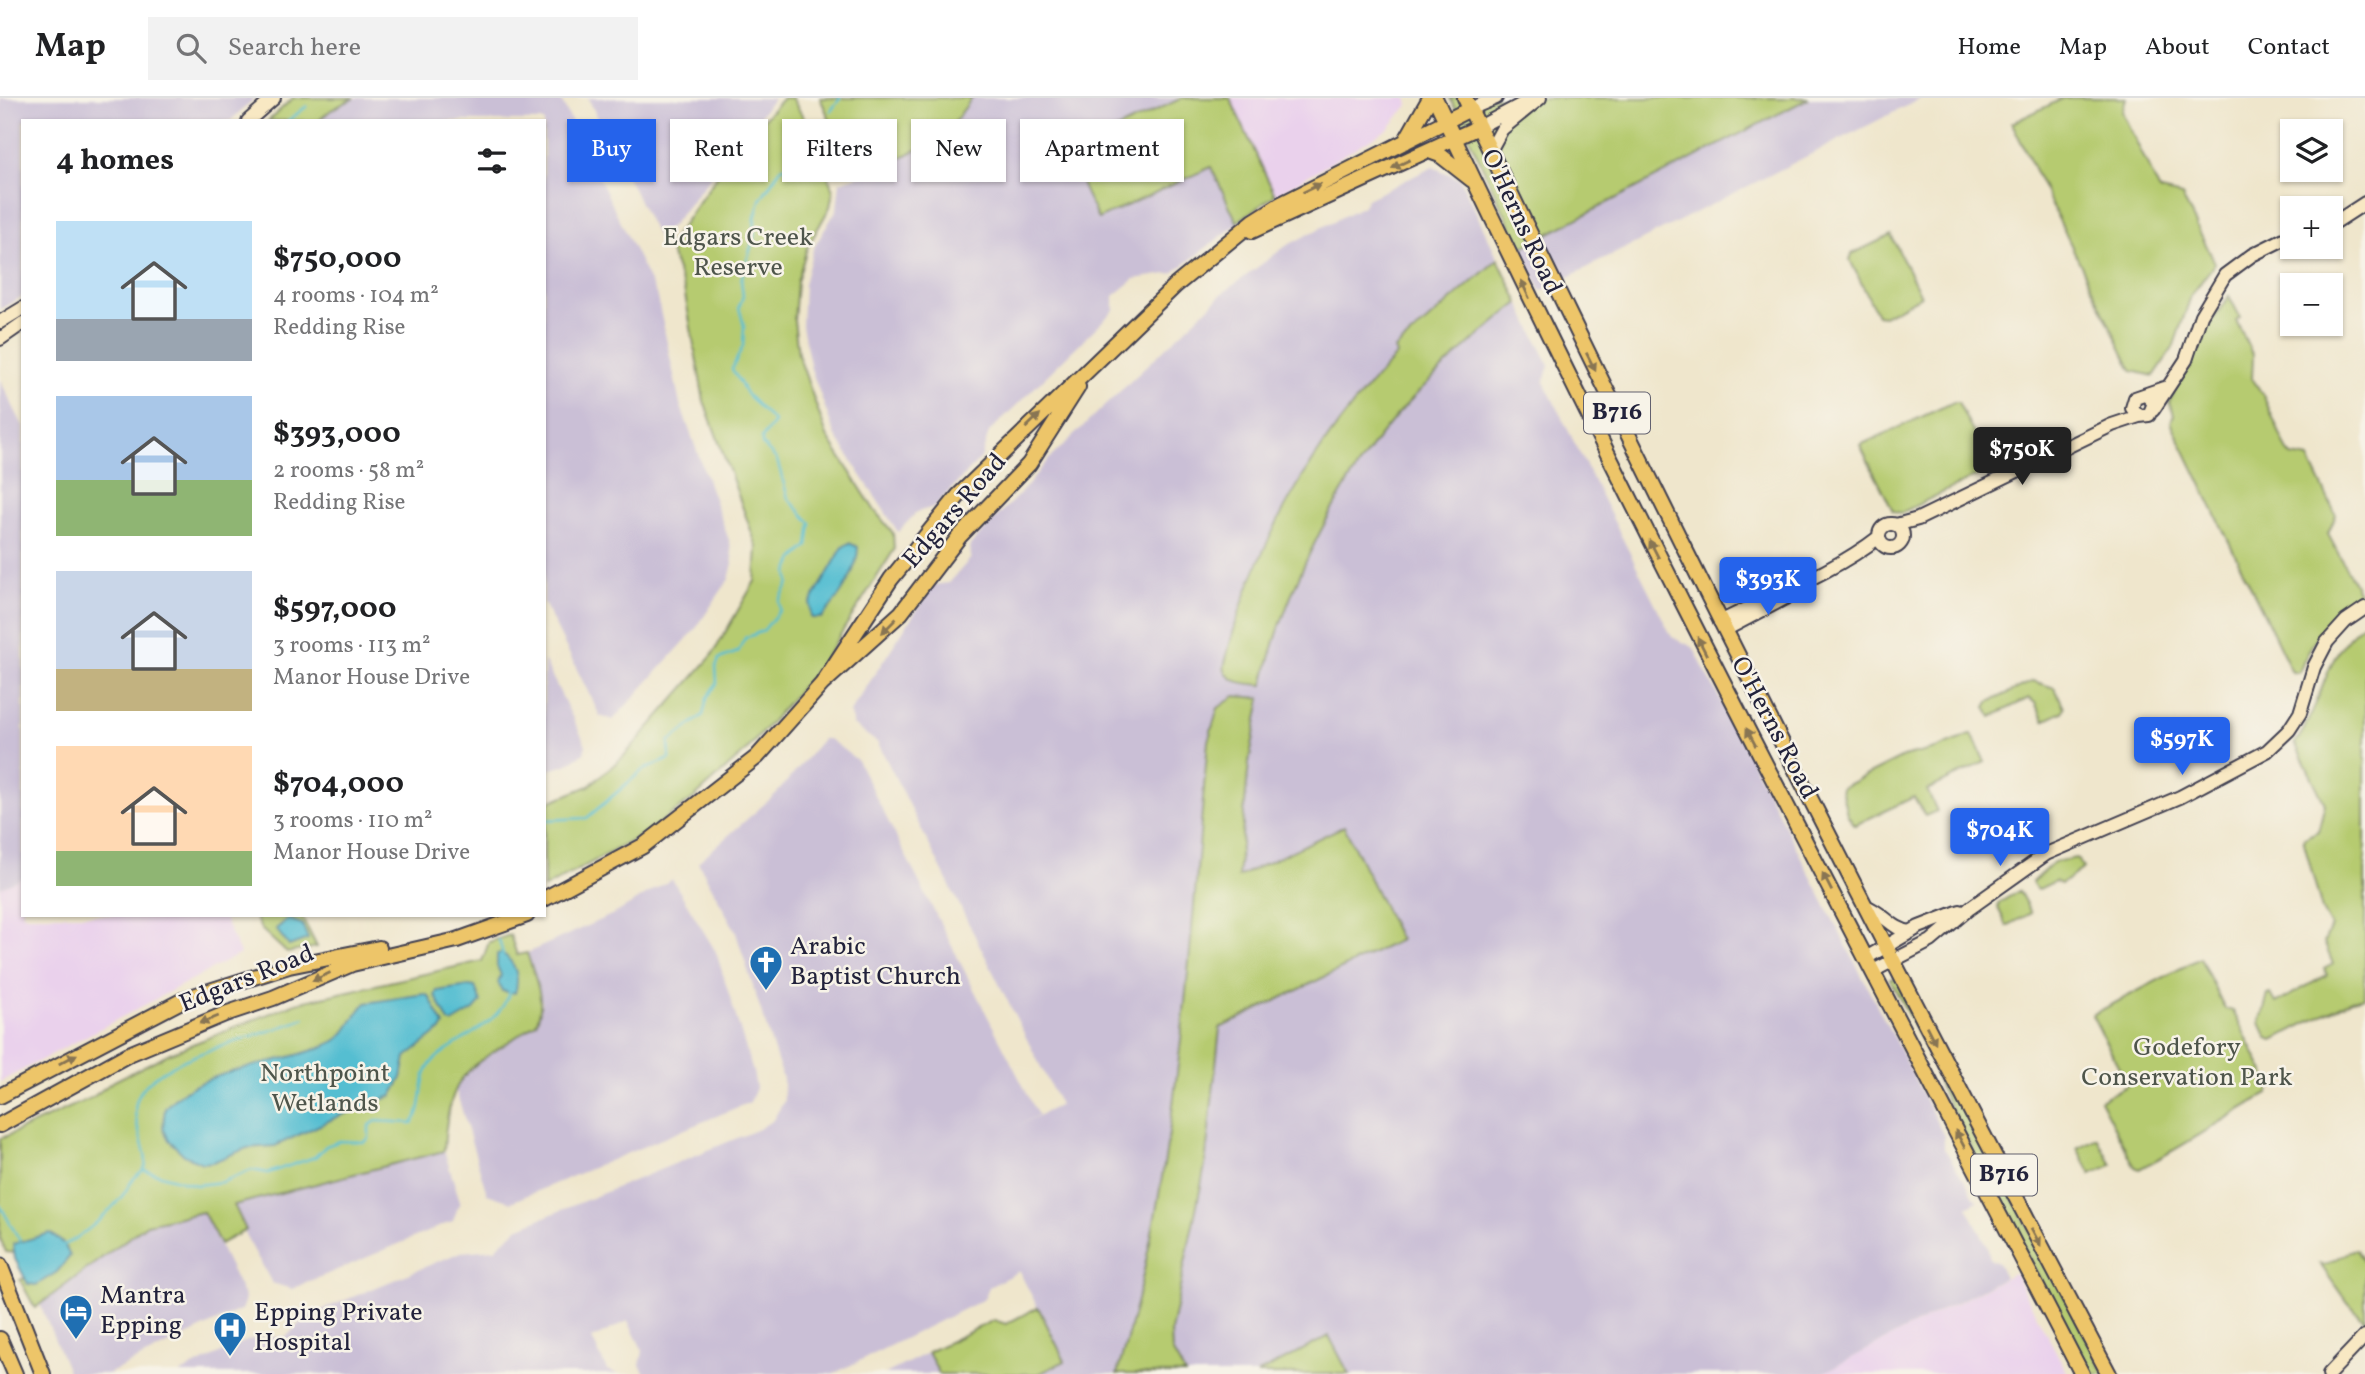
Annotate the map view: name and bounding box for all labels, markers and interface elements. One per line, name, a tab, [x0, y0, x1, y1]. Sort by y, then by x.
search box	[148, 17, 638, 80]
text: Map	[35, 25, 106, 71]
icon: search	[172, 29, 210, 67]
text: Search here	[228, 30, 361, 66]
text: Home	[1957, 31, 2021, 65]
text: Map	[2059, 31, 2107, 65]
text: About	[2145, 31, 2210, 65]
text: Contact	[2248, 31, 2330, 65]
chip: Buy	[567, 119, 656, 182]
chip: Rent	[670, 119, 768, 182]
chip: Filters	[782, 119, 897, 182]
chip: New	[911, 119, 1006, 182]
chip: Apartment	[1020, 119, 1184, 182]
map controls	[2280, 119, 2343, 336]
button: layers	[2280, 119, 2343, 182]
text: 4 homes	[56, 140, 174, 182]
icon: filters	[473, 142, 511, 180]
street label: O'Herns Road	[1472, 143, 1570, 301]
one-way arrow	[1391, 158, 1411, 170]
one-way arrow	[1302, 183, 1322, 194]
button: +	[2280, 196, 2343, 259]
park label: Edgars Creek Reserve	[663, 220, 813, 286]
text: $750,000	[273, 238, 401, 280]
icon: home	[112, 249, 196, 333]
button: −	[2280, 273, 2343, 336]
one-way arrow	[1519, 279, 1531, 299]
text: 4 rooms · 104 m²	[273, 280, 439, 312]
text: Redding Rise	[273, 312, 406, 344]
one-way arrow	[1585, 352, 1596, 372]
road number: B716	[1584, 392, 1650, 434]
text: $393,000	[273, 413, 401, 455]
one-way arrow	[1025, 413, 1041, 430]
icon: home	[112, 424, 196, 508]
pin: $750K	[1973, 428, 2071, 487]
text: $750K	[1989, 434, 2055, 466]
street label: Edgars Road	[895, 445, 1015, 577]
text: 2 rooms · 58 m²	[273, 455, 424, 487]
text: Redding Rise	[273, 487, 406, 519]
one-way arrow	[1649, 539, 1660, 559]
pin: $393K	[1719, 558, 1817, 617]
text: $393K	[1735, 564, 1801, 596]
text: $597,000	[273, 588, 396, 630]
icon: home	[112, 599, 196, 683]
one-way arrow	[880, 617, 897, 634]
text: 3 rooms · 113 m²	[273, 630, 431, 662]
one-way arrow	[1697, 636, 1708, 656]
street label: O'Herns Road	[1721, 650, 1827, 806]
text: Manor House Drive	[273, 662, 470, 694]
pin: $597K	[2133, 718, 2231, 777]
text: $597K	[2150, 724, 2214, 756]
one-way arrow	[1745, 727, 1757, 747]
text: $704,000	[273, 763, 404, 805]
icon: home	[112, 774, 196, 858]
text: 3 rooms · 110 m²	[273, 805, 433, 837]
pin: $704K	[1951, 808, 2049, 868]
text: $704K	[1966, 815, 2034, 847]
text: Manor House Drive	[273, 837, 470, 869]
one-way arrow	[1821, 872, 1832, 892]
place label: Arabic Baptist Church	[790, 929, 961, 995]
street label: Edgars Road	[174, 936, 320, 1022]
church icon: Arabic Baptist Church	[747, 943, 785, 992]
one-way arrow	[311, 971, 331, 983]
one-way arrow	[198, 1015, 219, 1026]
one-way arrow	[1926, 1025, 1937, 1045]
park label: Godefory Conservation Park	[2081, 1030, 2293, 1096]
one-way arrow	[58, 1053, 78, 1065]
park label: Northpoint Wetlands	[260, 1056, 390, 1122]
one-way arrow	[1955, 1129, 1967, 1149]
road number: B716	[1971, 1154, 2037, 1196]
one-way arrow	[2031, 1227, 2042, 1247]
place label: Mantra Epping	[100, 1278, 186, 1344]
hotel icon: Mantra Epping	[57, 1292, 95, 1341]
place label: Epping Private Hospital	[254, 1295, 423, 1361]
hospital icon: Epping Private Hospital	[211, 1309, 249, 1358]

